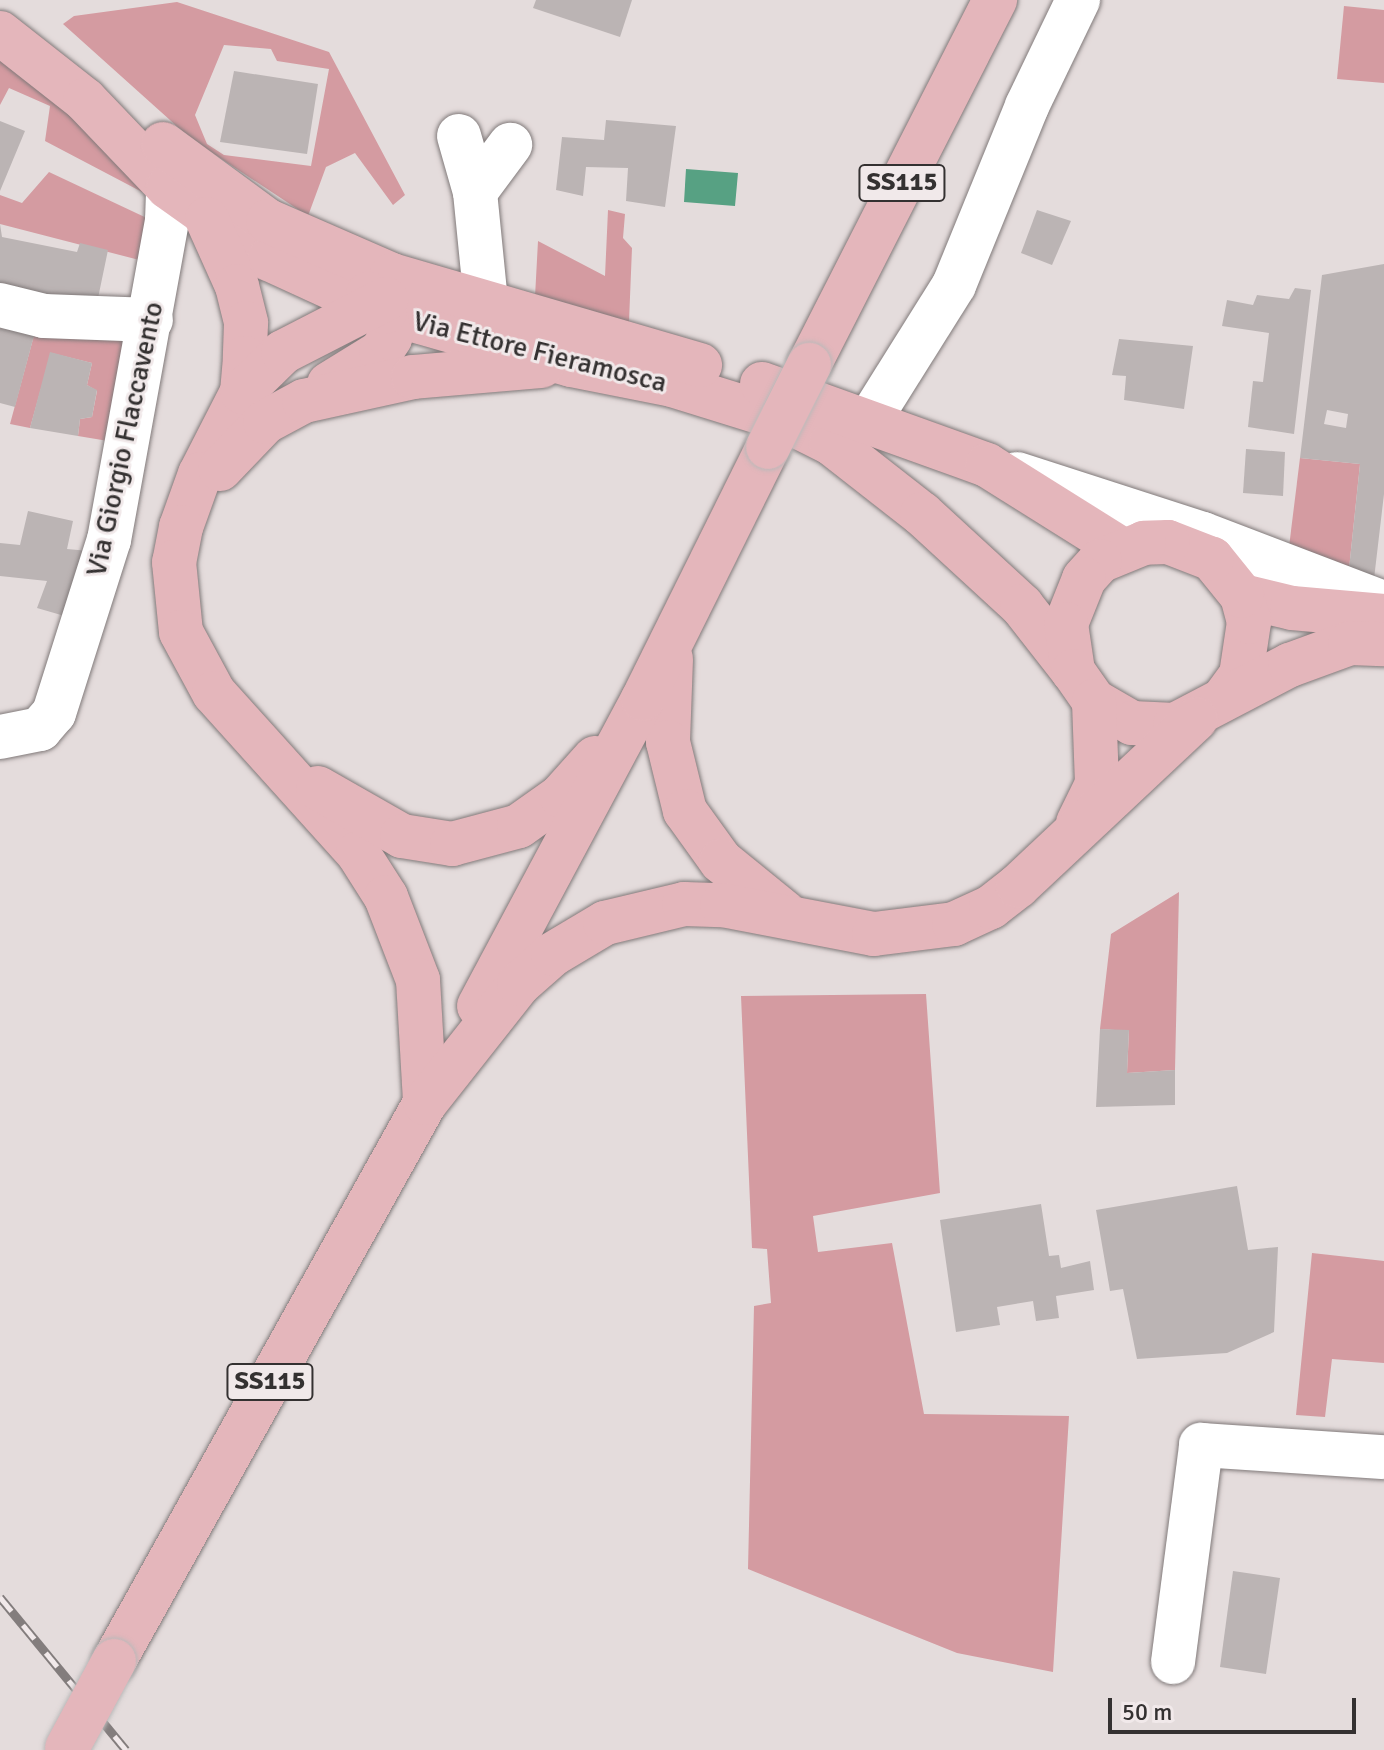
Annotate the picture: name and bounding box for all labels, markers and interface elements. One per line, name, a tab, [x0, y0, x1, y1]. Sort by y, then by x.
road number: SS115	[858, 161, 946, 205]
street label: Via Giorgio Flaccavento	[79, 299, 171, 579]
street label: Via Ettore Fieramosca	[410, 304, 670, 400]
road number: SS115	[226, 1360, 314, 1404]
scale bar	[1112, 1682, 1360, 1732]
text: 50 m	[1122, 1697, 1172, 1727]

